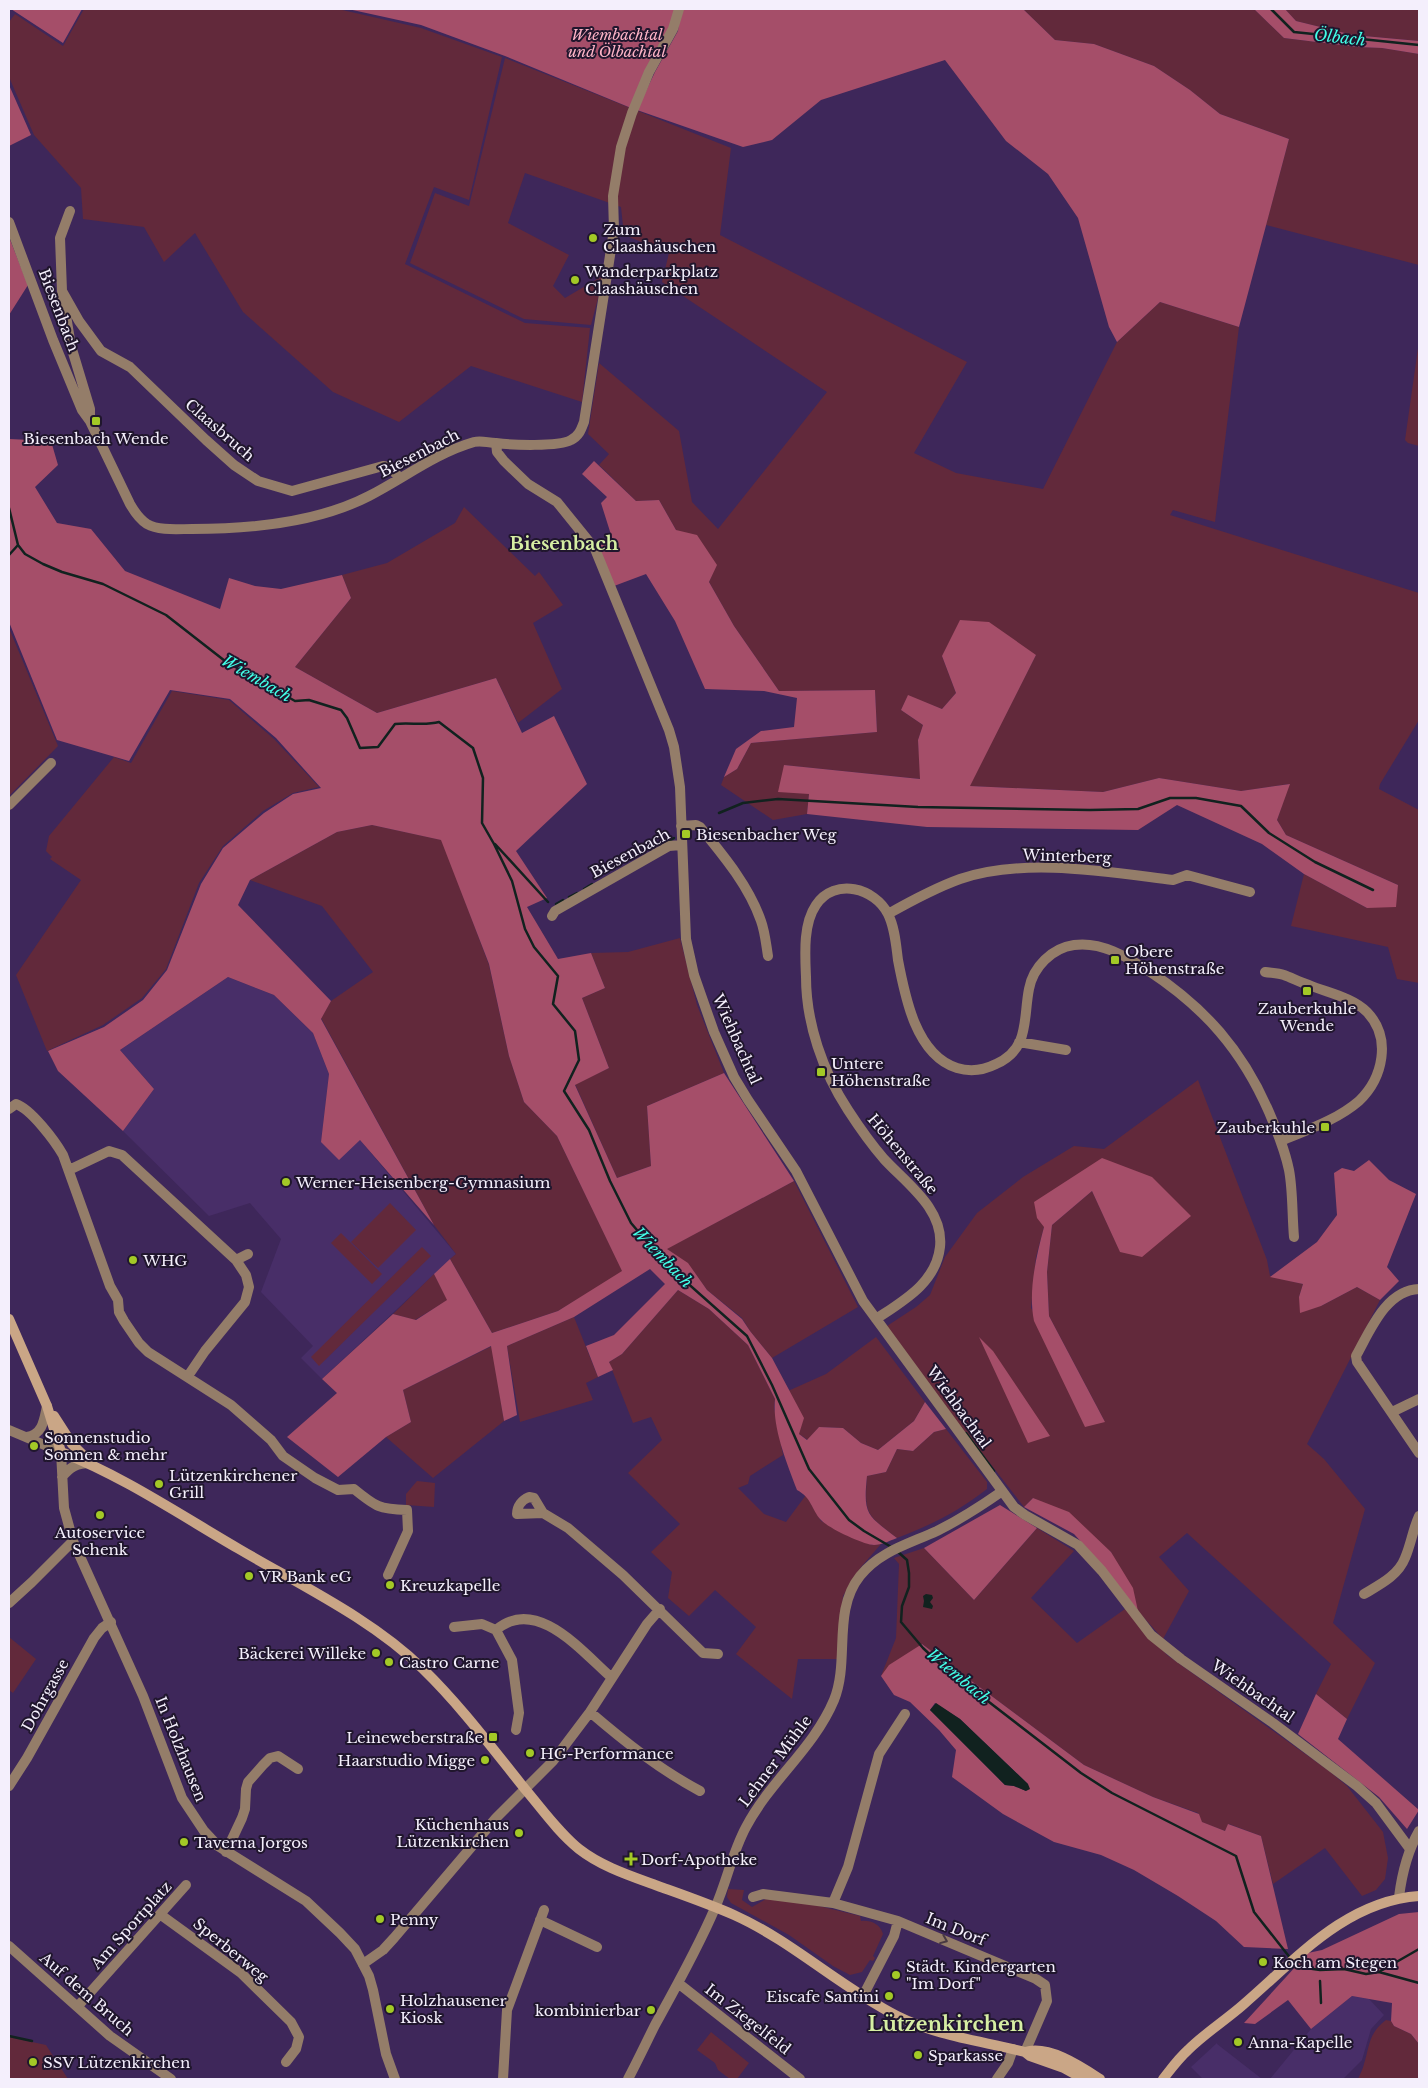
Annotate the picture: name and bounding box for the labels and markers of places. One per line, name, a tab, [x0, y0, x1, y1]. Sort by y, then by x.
place label: Zum Claashäuschen	[603, 220, 716, 256]
marker: Zum Claashäuschen	[587, 232, 599, 244]
place label: Wanderparkplatz Claashäuschen	[584, 262, 718, 298]
marker: Wanderparkplatz Claashäuschen	[569, 274, 581, 286]
marker: Biesenbach Wende	[90, 415, 102, 427]
place label: Biesenbach Wende	[23, 429, 169, 448]
place label: Biesenbacher Weg	[696, 825, 838, 844]
marker: Biesenbacher Weg	[680, 828, 692, 840]
place label: Obere Höhenstraße	[1125, 942, 1224, 978]
marker: Obere Höhenstraße	[1109, 954, 1121, 966]
marker: Zauberkuhle Wende	[1301, 985, 1313, 997]
place label: Zauberkuhle Wende	[1258, 999, 1356, 1035]
place label: Untere Höhenstraße	[831, 1054, 930, 1090]
marker: Untere Höhenstraße	[815, 1066, 827, 1078]
place label: Zauberkuhle	[1216, 1118, 1315, 1137]
marker: Zauberkuhle	[1319, 1121, 1331, 1133]
place label: Werner-Heisenberg-Gymnasium	[295, 1173, 550, 1192]
marker: Werner-Heisenberg-Gymnasium	[280, 1176, 292, 1188]
place label: WHG	[142, 1251, 187, 1270]
marker: WHG	[127, 1254, 139, 1266]
place label: Sonnenstudio Sonnen & mehr	[44, 1428, 168, 1464]
marker: Sonnenstudio Sonnen & mehr	[28, 1440, 40, 1452]
place label: Lützenkirchener Grill	[169, 1466, 298, 1502]
marker: Lützenkirchener Grill	[153, 1478, 165, 1490]
marker: Autoservice Schenk	[94, 1509, 106, 1521]
place label: Autoservice Schenk	[54, 1523, 145, 1559]
place label: VR Bank eG	[258, 1567, 352, 1586]
marker: VR Bank eG	[243, 1570, 255, 1582]
place label: Kreuzkapelle	[400, 1576, 500, 1595]
marker: Kreuzkapelle	[384, 1579, 396, 1591]
place label: Bäckerei Willeke	[238, 1644, 366, 1663]
marker: Bäckerei Willeke	[370, 1647, 382, 1659]
place label: Castro Carne	[399, 1653, 499, 1672]
marker: Castro Carne	[383, 1656, 395, 1668]
place label: Leineweberstraße	[346, 1728, 483, 1747]
marker: Leineweberstraße	[487, 1731, 499, 1743]
place label: HG-Performance	[540, 1744, 674, 1763]
marker: HG-Performance	[524, 1747, 536, 1759]
place label: Haarstudio Migge	[338, 1751, 475, 1770]
marker: Haarstudio Migge	[479, 1754, 491, 1766]
place label: Küchenhaus Lützenkirchen	[396, 1815, 509, 1851]
marker: Küchenhaus Lützenkirchen	[513, 1827, 525, 1839]
place label: Taverna Jorgos	[194, 1833, 308, 1852]
marker: Taverna Jorgos	[178, 1836, 190, 1848]
place label: Dorf-Apotheke	[641, 1850, 757, 1869]
marker: Dorf-Apotheke	[625, 1853, 637, 1865]
place label: Penny	[390, 1910, 439, 1929]
marker: Penny	[374, 1913, 386, 1925]
place label: Koch am Stegen	[1273, 1953, 1397, 1972]
marker: Koch am Stegen	[1257, 1956, 1269, 1968]
place label: Städt. Kindergarten "Im Dorf"	[906, 1957, 1056, 1993]
marker: Städt. Kindergarten "Im Dorf"	[890, 1969, 902, 1981]
place label: Eiscafe Santini	[766, 1987, 879, 2006]
marker: Eiscafe Santini	[883, 1990, 895, 2002]
place label: Holzhausener Kiosk	[400, 1991, 508, 2027]
place label: kombinierbar	[535, 2001, 642, 2020]
marker: Holzhausener Kiosk	[384, 2003, 396, 2015]
marker: kombinierbar	[645, 2004, 657, 2016]
place label: Anna-Kapelle	[1247, 2033, 1352, 2052]
marker: Anna-Kapelle	[1232, 2036, 1244, 2048]
place label: Sparkasse	[928, 2046, 1003, 2065]
marker: Sparkasse	[912, 2049, 924, 2061]
place label: SSV Lützenkirchen	[43, 2053, 190, 2072]
marker: SSV Lützenkirchen	[27, 2056, 39, 2068]

